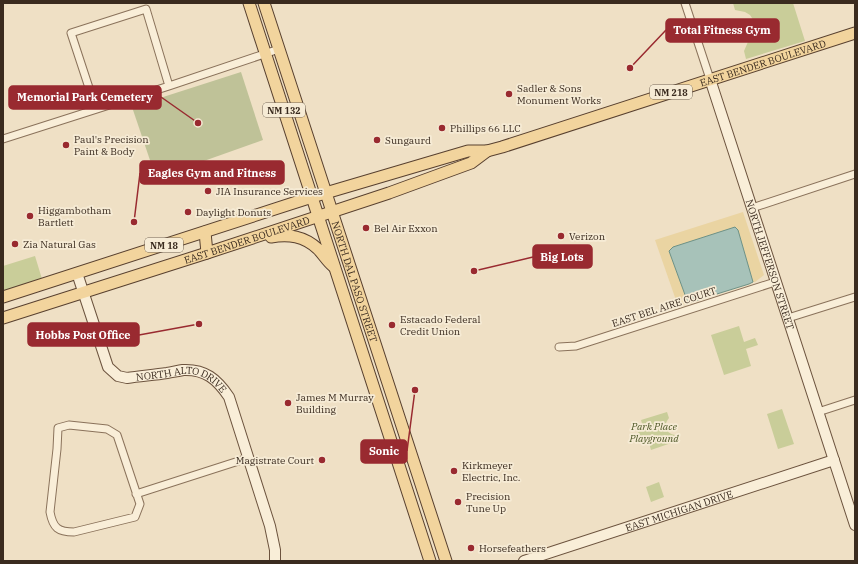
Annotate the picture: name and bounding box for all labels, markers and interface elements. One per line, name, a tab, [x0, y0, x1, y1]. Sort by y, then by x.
callout: Total Fitness Gym	[666, 19, 779, 42]
text: Total Fitness Gym	[673, 23, 771, 37]
street label: EAST BENDER BOULEVARD	[698, 36, 827, 89]
place label: Sadler & Sons Monument Works	[517, 82, 601, 107]
road number: NM 218	[650, 85, 692, 99]
callout: Memorial Park Cemetery	[9, 86, 161, 109]
marker: Sadler & Sons Monument Works	[504, 89, 514, 99]
text: Memorial Park Cemetery	[17, 90, 154, 104]
road number: NM 132	[263, 103, 305, 117]
place label: Phillips 66 LLC	[450, 122, 521, 135]
marker: Phillips 66 LLC	[437, 123, 447, 133]
place label: Paul's Precision Paint & Body	[74, 133, 149, 158]
place label: Sungaurd	[385, 134, 431, 147]
marker: Sungaurd	[372, 135, 382, 145]
marker: Paul's Precision Paint & Body	[61, 140, 71, 150]
callout: Eagles Gym and Fitness	[140, 161, 284, 184]
text: Eagles Gym and Fitness	[148, 166, 276, 180]
place label: JIA Insurance Services	[216, 185, 323, 198]
marker: JIA Insurance Services	[203, 186, 213, 196]
street label: NORTH JEFFERSON STREET	[743, 198, 798, 332]
place label: Higgambotham Bartlett	[38, 204, 112, 229]
place label: Daylight Donuts	[196, 206, 271, 219]
marker: Daylight Donuts	[183, 207, 193, 217]
marker: Higgambotham Bartlett	[25, 211, 35, 221]
street label: EAST BENDER BOULEVARD	[182, 213, 311, 266]
street label: NORTH DAL PASO STREET	[329, 219, 381, 344]
place label: Bel Air Exxon	[374, 222, 438, 235]
marker: Bel Air Exxon	[361, 223, 371, 233]
place label: Verizon	[569, 230, 606, 243]
marker: Verizon	[556, 231, 566, 241]
place label: Zia Natural Gas	[23, 238, 96, 251]
road number: NM 18	[145, 238, 183, 252]
marker: Zia Natural Gas	[10, 239, 20, 249]
callout: Big Lots	[533, 245, 592, 268]
text: Big Lots	[540, 250, 584, 264]
street label: EAST BEL AIRE COURT	[610, 284, 718, 330]
place label: Estacado Federal Credit Union	[400, 313, 481, 338]
marker: Estacado Federal Credit Union	[387, 320, 397, 330]
callout: Hobbs Post Office	[28, 323, 139, 346]
text: Hobbs Post Office	[36, 328, 130, 342]
street label: NORTH ALTO DRIVE	[135, 363, 230, 395]
place label: James M Murray Building	[296, 391, 374, 416]
marker: James M Murray Building	[283, 398, 293, 408]
park label: Park Place Playground	[628, 420, 679, 445]
callout: Sonic	[361, 440, 407, 463]
text: Sonic	[369, 444, 399, 458]
place label: Magistrate Court	[236, 454, 314, 467]
marker: Magistrate Court	[317, 455, 327, 465]
place label: Kirkmeyer Electric, Inc.	[462, 459, 521, 484]
marker: Kirkmeyer Electric, Inc.	[449, 466, 459, 476]
street label: EAST MICHIGAN DRIVE	[624, 487, 734, 534]
place label: Precision Tune Up	[466, 490, 511, 515]
marker: Precision Tune Up	[453, 497, 463, 507]
place label: Horsefeathers	[479, 542, 546, 555]
marker: Horsefeathers	[466, 543, 476, 553]

